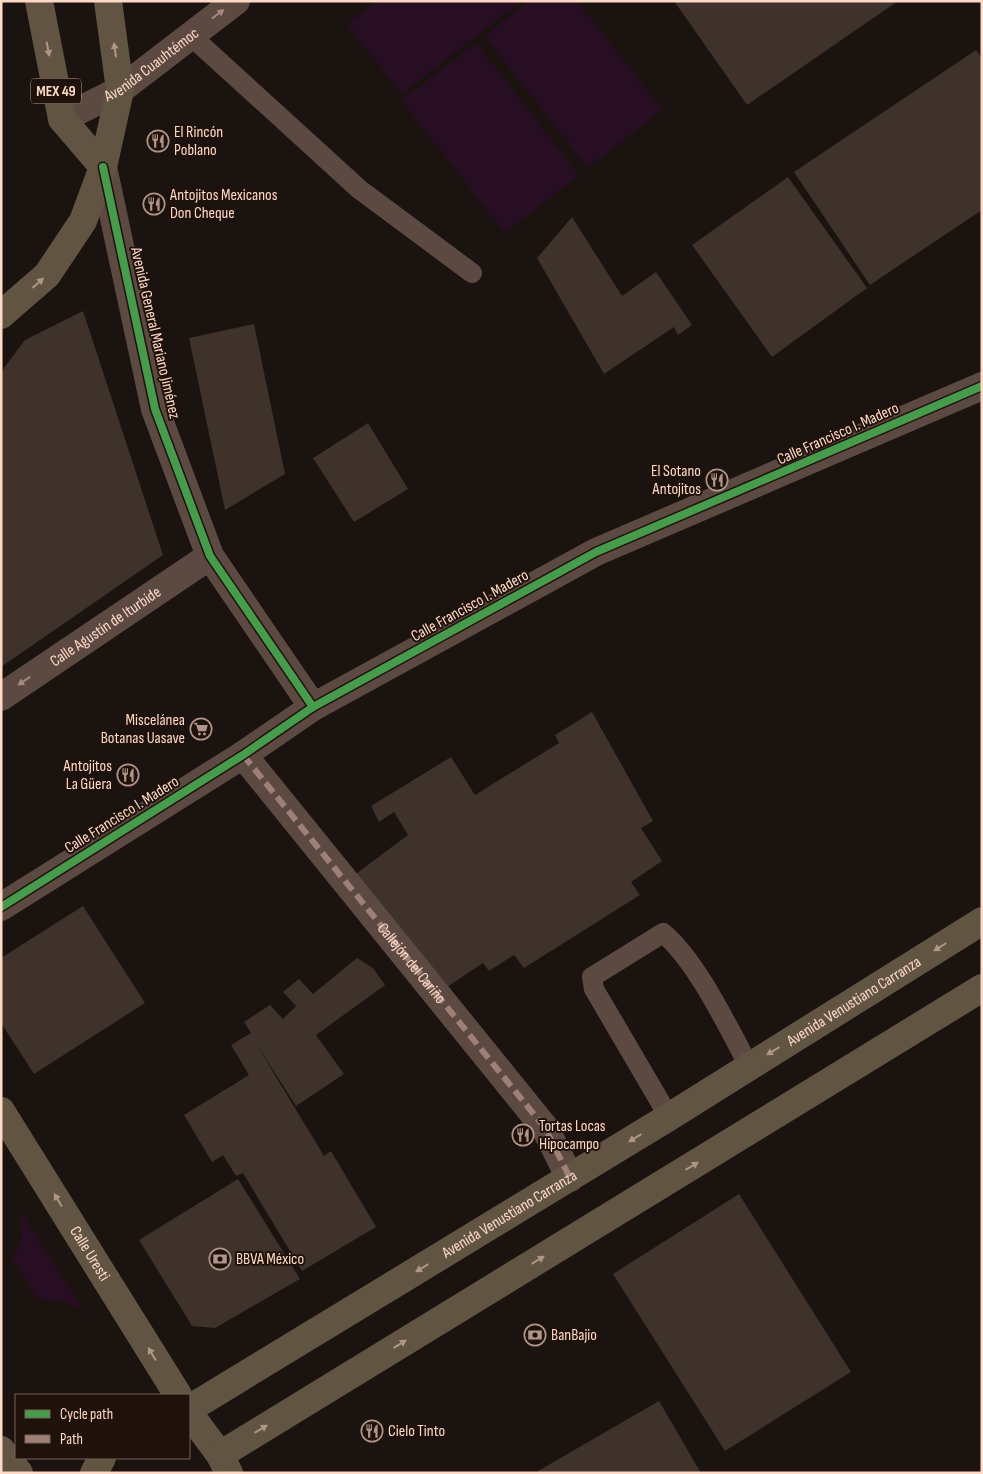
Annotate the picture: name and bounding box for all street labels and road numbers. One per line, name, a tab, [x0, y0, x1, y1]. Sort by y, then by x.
street label: Avenida Cuauhtémoc	[100, 24, 203, 106]
road number: MEX 49	[31, 78, 81, 104]
street label: Avenida General Mariano Jiménez	[126, 244, 184, 421]
street label: Calle Francisco I. Madero	[774, 399, 902, 469]
street label: Calle Francisco I. Madero	[408, 566, 532, 646]
street label: Calle Agustín de Iturbide	[46, 582, 165, 671]
street label: Calle Francisco I. Madero	[61, 772, 183, 858]
street label: Callejón del Cariño	[373, 919, 450, 1008]
street label: Avenida Venustiano Carranza	[783, 952, 924, 1051]
street label: Avenida Venustiano Carranza	[438, 1166, 580, 1263]
street label: Calle Uresti	[66, 1223, 114, 1284]

